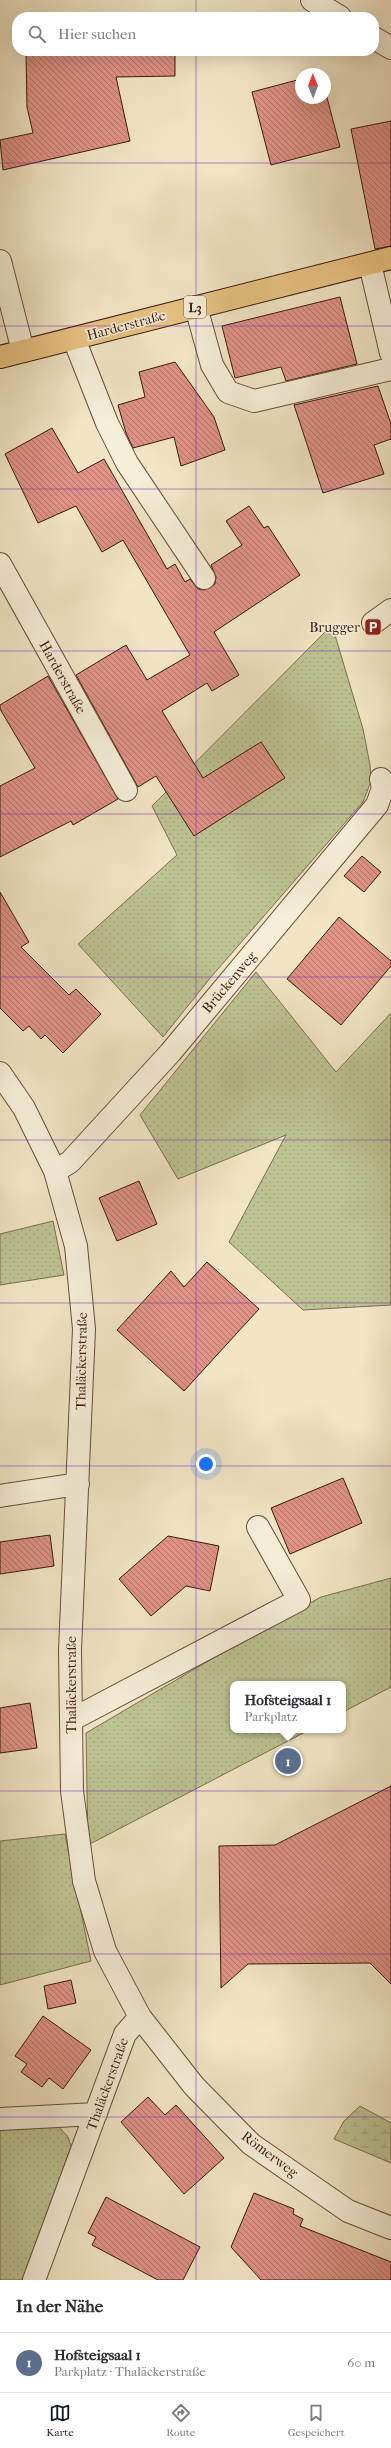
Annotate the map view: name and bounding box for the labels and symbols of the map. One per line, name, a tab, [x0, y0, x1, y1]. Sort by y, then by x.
north arrow	[295, 68, 331, 104]
road number: L3	[184, 296, 206, 318]
street label: Harderstraße	[85, 307, 168, 344]
parking icon: Brugger	[363, 617, 383, 637]
place label: Brugger	[309, 619, 360, 636]
street label: Harderstraße	[35, 638, 90, 717]
street label: Brückenweg	[199, 948, 260, 1017]
street label: Thaläckerstraße	[72, 1312, 91, 1410]
your location	[196, 1454, 216, 1474]
street label: Thaläckerstraße	[63, 1636, 80, 1734]
pin: 1	[275, 1746, 301, 1776]
street label: Thaläckerstraße	[83, 2035, 132, 2133]
street label: Römerweg	[238, 2128, 302, 2181]

